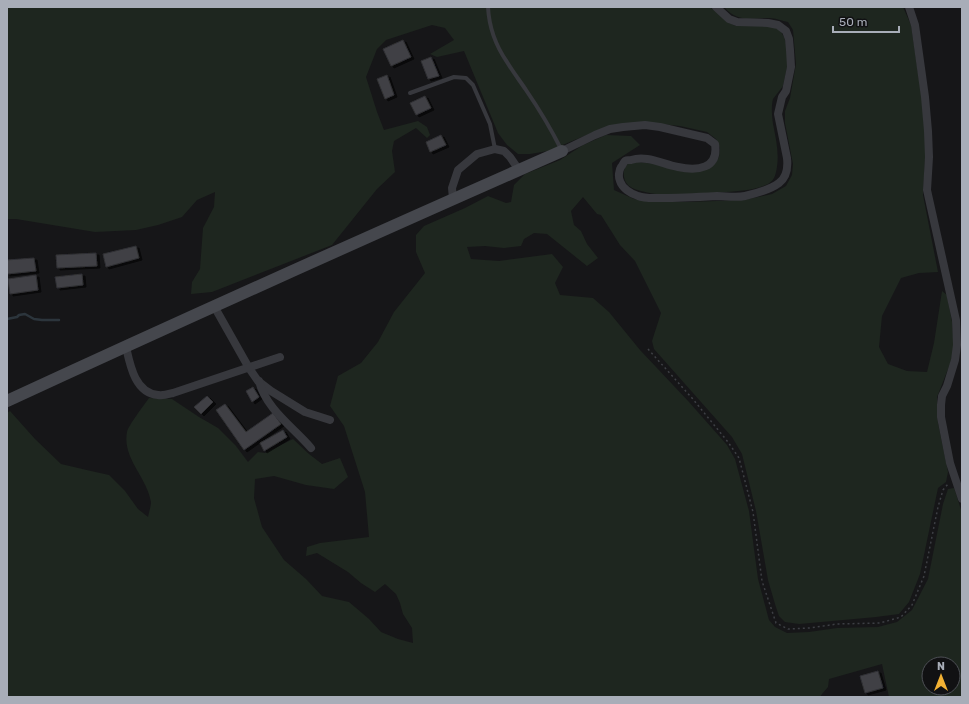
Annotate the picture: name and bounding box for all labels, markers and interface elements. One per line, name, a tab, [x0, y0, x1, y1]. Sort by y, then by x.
scale bar	[833, 8, 899, 34]
text: 50 m	[839, 15, 867, 29]
north arrow	[921, 656, 961, 696]
text: N	[937, 660, 945, 673]

